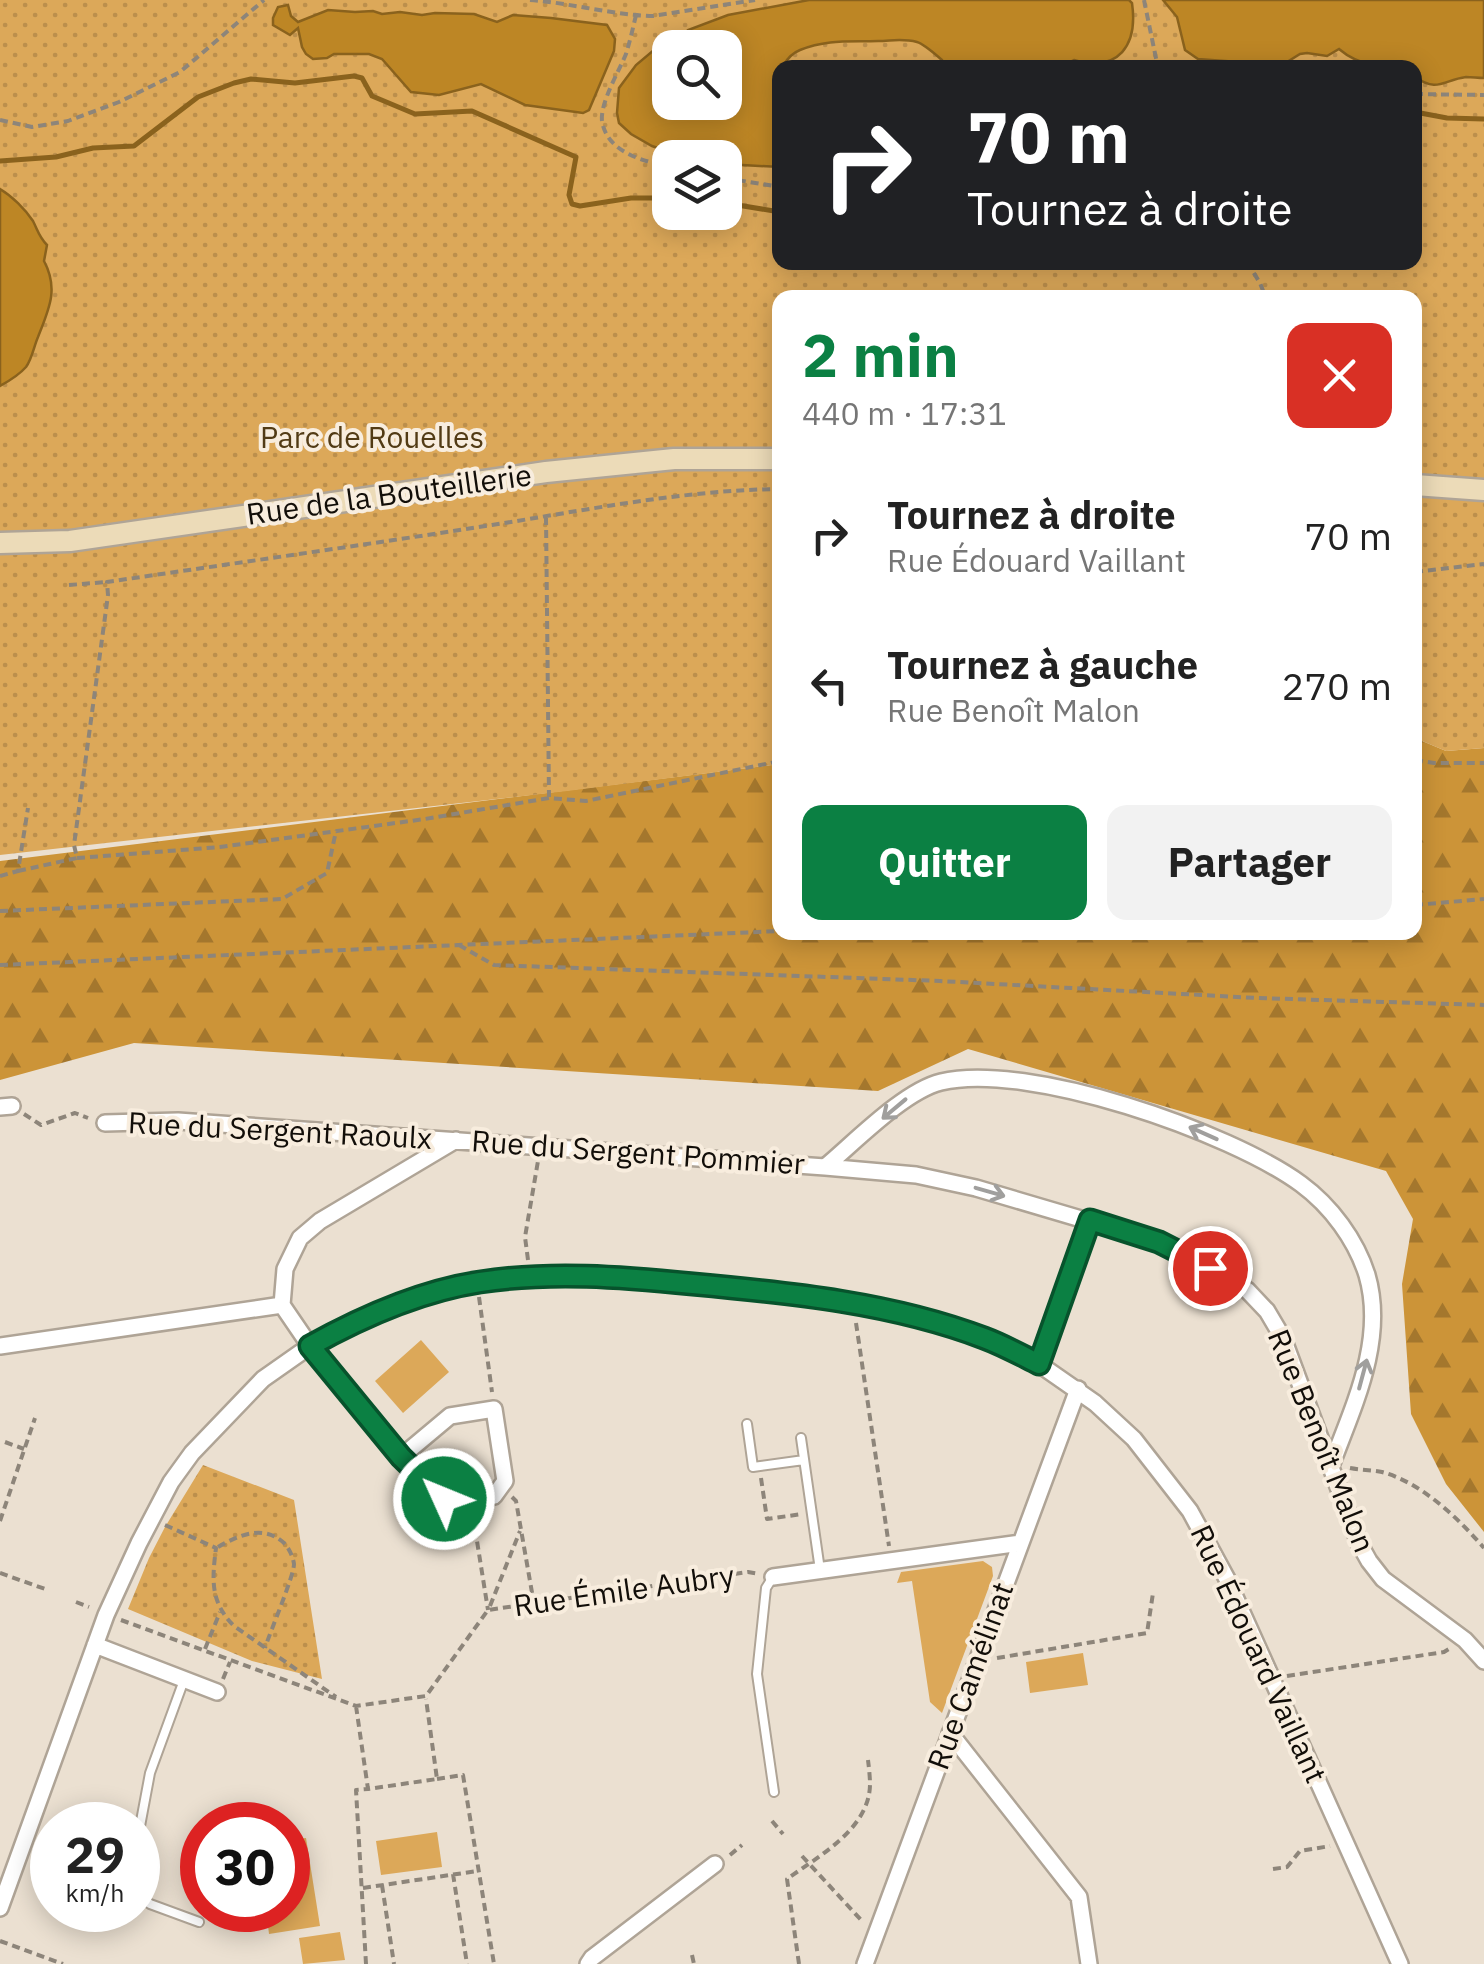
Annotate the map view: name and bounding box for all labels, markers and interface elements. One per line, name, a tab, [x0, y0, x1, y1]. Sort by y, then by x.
map controls	[652, 30, 742, 230]
button: search	[652, 30, 742, 120]
text: 70 m	[967, 91, 1130, 182]
icon: right	[802, 100, 932, 230]
button: layers	[652, 140, 742, 230]
text: Tournez à droite	[967, 179, 1292, 237]
text: 2 min	[802, 315, 959, 394]
button: close	[1287, 323, 1392, 428]
text: 440 m · 17:31	[802, 392, 1007, 434]
park label: Parc de Rouelles	[260, 417, 484, 456]
street label: Rue de la Bouteillerie	[244, 454, 534, 533]
text: Tournez à droite	[887, 490, 1176, 539]
icon: right	[802, 508, 857, 563]
text: 70 m	[1304, 511, 1392, 560]
text: Rue Édouard Vaillant	[887, 539, 1186, 581]
text: Tournez à gauche	[887, 640, 1198, 689]
icon: left	[802, 658, 857, 713]
text: 270 m	[1281, 661, 1392, 710]
text: Rue Benoît Malon	[887, 689, 1140, 731]
button: Quitter	[802, 805, 1087, 920]
button: Partager	[1107, 805, 1392, 920]
one-way arrow	[882, 1098, 908, 1120]
street label: Rue du Sergent Raoulx	[127, 1102, 433, 1157]
street label: Rue du Sergent Pommier	[470, 1120, 806, 1183]
one-way arrow	[1188, 1123, 1219, 1141]
one-way arrow	[974, 1184, 1005, 1202]
pin	[1168, 1226, 1253, 1311]
icon: arrive	[1183, 1241, 1238, 1296]
street label: Rue Benoît Malon	[1260, 1323, 1385, 1558]
one-way arrow	[1355, 1359, 1373, 1390]
position arrow	[392, 1447, 496, 1551]
street label: Rue Édouard Vaillant	[1182, 1518, 1336, 1789]
street label: Rue Émile Aubry	[511, 1555, 737, 1624]
street label: Rue Camélinat	[918, 1577, 1021, 1774]
speed limit sign: 30	[180, 1802, 310, 1932]
text: 29	[65, 1822, 125, 1887]
text: km/h	[66, 1876, 124, 1909]

